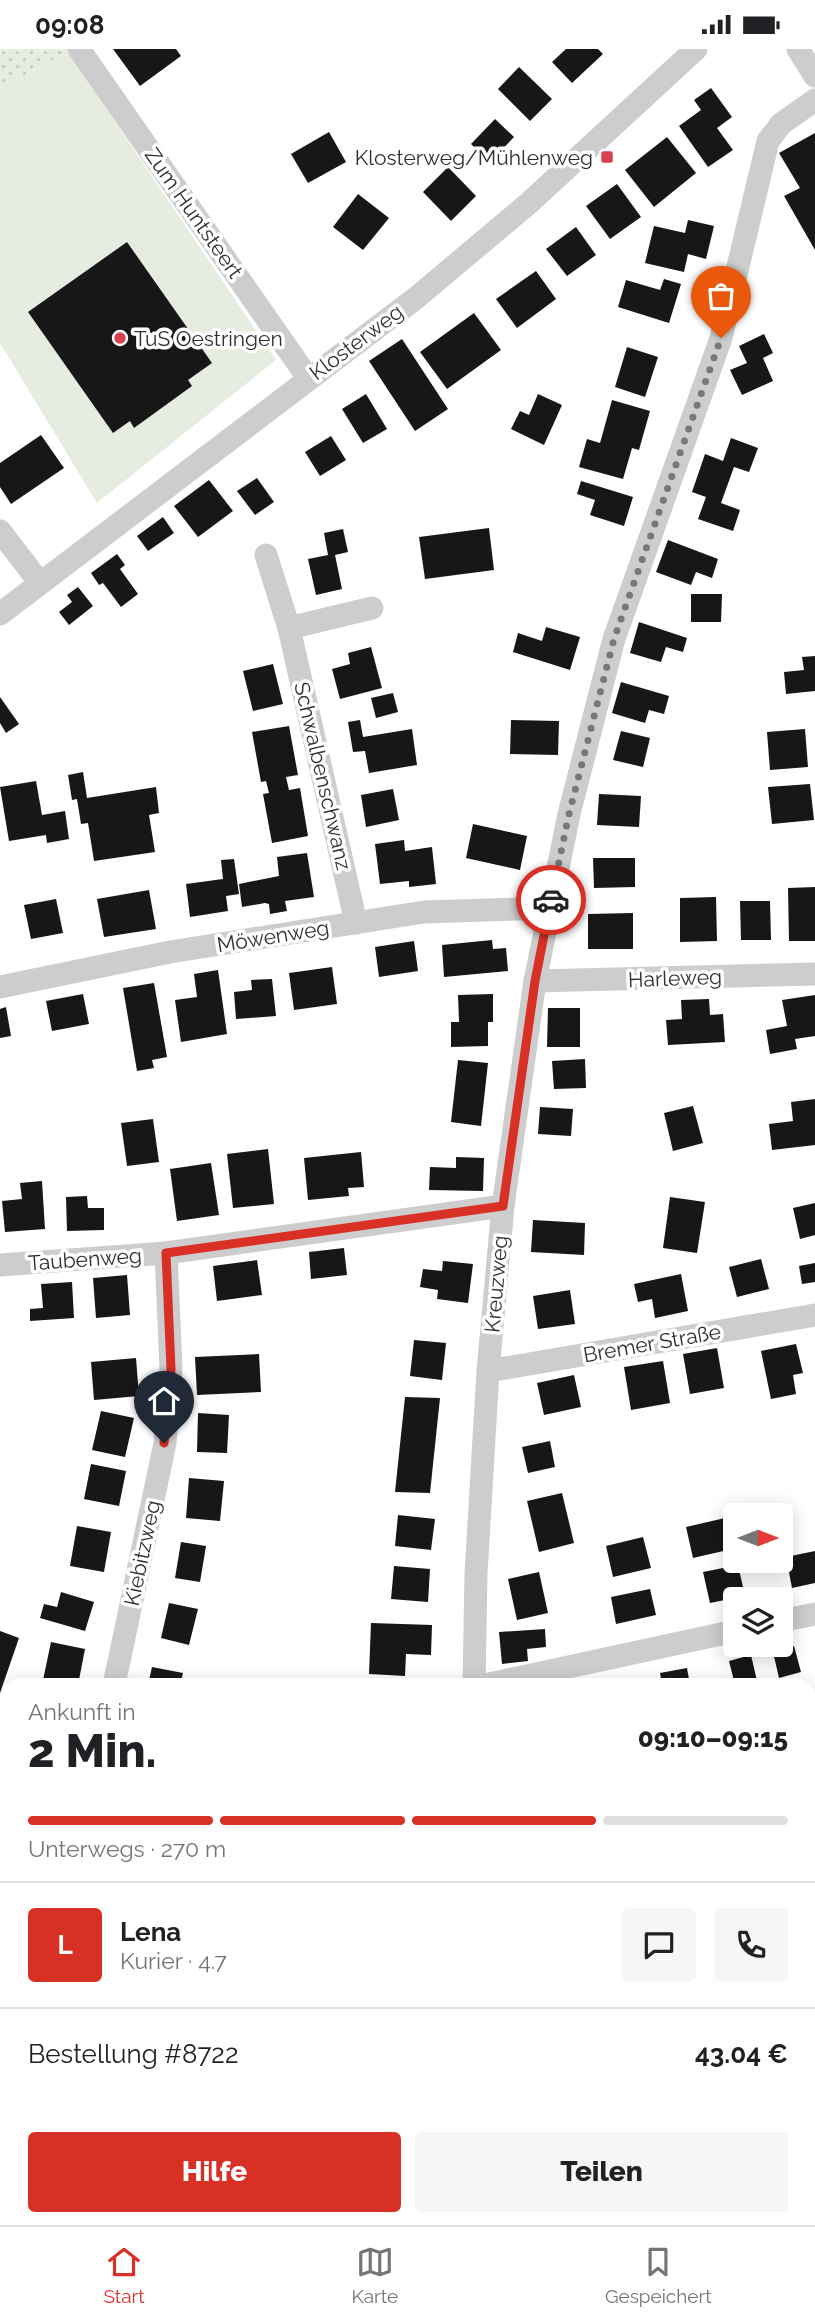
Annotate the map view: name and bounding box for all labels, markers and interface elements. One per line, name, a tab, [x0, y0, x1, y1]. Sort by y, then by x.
text: 09:08	[35, 10, 104, 40]
street label: Zum Huntsteert	[140, 143, 248, 283]
place label: Klosterweg/Mühlenweg	[355, 145, 593, 170]
marker: Klosterweg/Mühlenweg	[599, 149, 615, 165]
pin	[691, 266, 751, 338]
icon: bag	[702, 277, 740, 315]
street label: Klosterweg	[304, 299, 408, 385]
place label: TuS Oestringen	[134, 326, 283, 351]
marker: TuS Oestringen	[112, 330, 128, 346]
street label: Schwalbenschwanz	[289, 680, 357, 872]
courier	[516, 865, 586, 935]
icon: car	[532, 881, 570, 919]
street label: Möwenweg	[215, 915, 331, 957]
street label: Harleweg	[628, 964, 722, 992]
street label: Kreuzweg	[479, 1234, 513, 1334]
street label: Taubenweg	[27, 1243, 143, 1275]
street label: Bremer Straße	[581, 1319, 723, 1367]
pin	[134, 1371, 194, 1443]
icon: home	[145, 1382, 183, 1420]
street label: Kiebitzweg	[119, 1498, 165, 1608]
north arrow	[723, 1503, 793, 1573]
map controls	[723, 1503, 793, 1657]
button: layers	[723, 1587, 793, 1657]
text: Ankunft in	[28, 1698, 136, 1725]
text: 09:10–09:15	[638, 1723, 788, 1753]
text: 2 Min.	[28, 1724, 157, 1778]
text: Unterwegs · 270 m	[28, 1835, 226, 1862]
button: chat	[622, 1908, 696, 1982]
button: phone	[714, 1908, 788, 1982]
text: Lena	[120, 1917, 181, 1947]
text: L	[57, 1930, 73, 1960]
text: Kurier · 4.7	[120, 1947, 227, 1974]
text: Bestellung #8722	[28, 2039, 238, 2069]
text: 43.04 €	[695, 2039, 788, 2069]
button: Hilfe	[28, 2132, 401, 2212]
button: Teilen	[415, 2132, 788, 2212]
tab: Start	[103, 2243, 145, 2307]
tab: Karte	[351, 2243, 398, 2307]
tab: Gespeichert	[605, 2243, 712, 2307]

